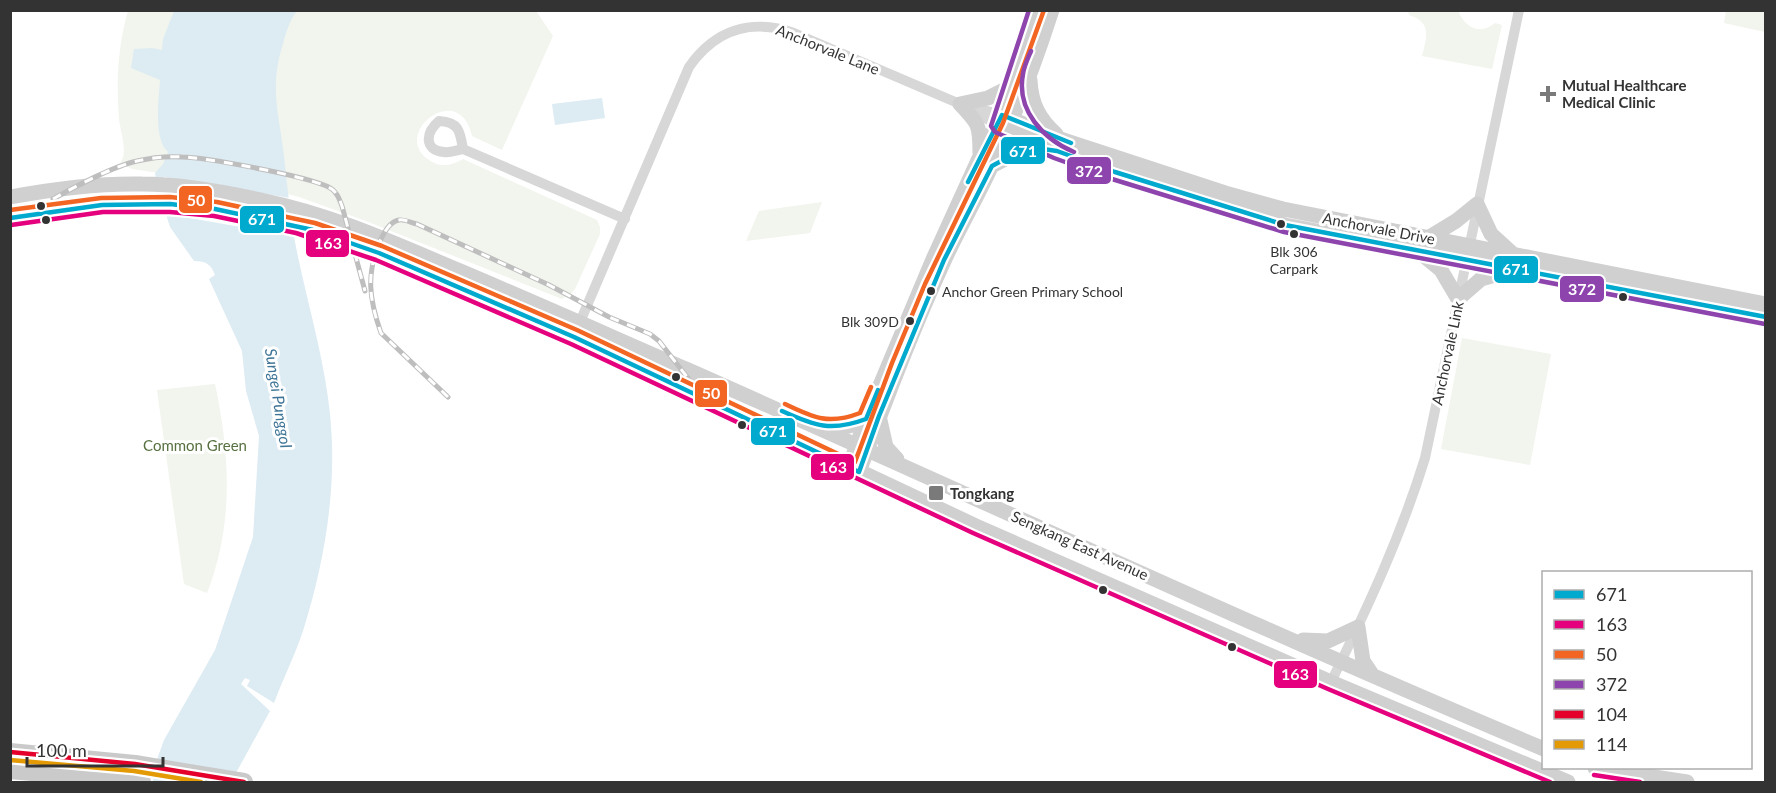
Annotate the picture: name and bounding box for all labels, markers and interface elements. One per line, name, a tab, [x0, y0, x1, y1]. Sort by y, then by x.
street label: Anchorvale Lane	[774, 20, 882, 78]
place label: Mutual Healthcare Medical Clinic	[1562, 76, 1686, 111]
marker: Mutual Healthcare Medical Clinic	[1539, 85, 1557, 103]
line badge: 671	[1000, 136, 1046, 165]
text: 671	[1009, 141, 1037, 160]
line badge: 372	[1066, 156, 1112, 185]
text: 372	[1075, 161, 1103, 180]
line badge: 50	[178, 185, 213, 214]
text: 50	[187, 190, 205, 209]
unlabelled marker	[35, 200, 47, 212]
line badge: 671	[239, 205, 285, 234]
street label: Anchorvale Drive	[1321, 208, 1437, 248]
text: 671	[248, 209, 276, 228]
unlabelled marker	[40, 214, 52, 226]
unlabelled marker	[1275, 218, 1287, 230]
marker: Blk 306 Carpark	[1288, 228, 1300, 240]
line badge: 163	[305, 229, 350, 258]
text: 163	[314, 233, 342, 252]
place label: Blk 306 Carpark	[1270, 243, 1319, 277]
line badge: 671	[1493, 255, 1539, 284]
text: 671	[1502, 259, 1530, 278]
line badge: 372	[1559, 275, 1605, 303]
text: 372	[1568, 279, 1596, 298]
place label: Anchor Green Primary School	[942, 283, 1123, 300]
marker: Anchor Green Primary School	[925, 285, 937, 297]
unlabelled marker	[1617, 291, 1629, 303]
street label: Anchorvale Link	[1427, 299, 1467, 407]
place label: Blk 309D	[841, 313, 899, 330]
marker: Blk 309D	[904, 315, 916, 327]
water label: Sungei Punggol	[262, 347, 296, 450]
unlabelled marker	[670, 371, 682, 383]
line badge: 50	[694, 379, 728, 408]
text: 50	[702, 383, 720, 402]
line badge: 671	[750, 417, 796, 446]
unlabelled marker	[736, 419, 748, 431]
text: 671	[759, 421, 787, 440]
park label: Common Green	[143, 436, 247, 454]
line badge: 163	[810, 453, 855, 481]
text: 163	[819, 457, 847, 476]
marker: Tongkang	[927, 484, 945, 502]
place label: Tongkang	[950, 484, 1014, 502]
street label: Sengkang East Avenue	[1009, 507, 1151, 583]
legend	[1542, 571, 1752, 769]
text: 671	[1596, 583, 1627, 605]
unlabelled marker	[1097, 584, 1109, 596]
text: 163	[1596, 613, 1627, 635]
unlabelled marker	[1226, 641, 1238, 653]
text: 50	[1596, 643, 1617, 665]
line badge: 163	[1273, 660, 1318, 689]
text: 163	[1281, 664, 1309, 683]
text: 372	[1596, 673, 1627, 695]
text: 104	[1596, 703, 1627, 725]
scale bar	[27, 730, 164, 768]
text: 114	[1596, 733, 1627, 755]
text: 100 m	[36, 739, 87, 761]

